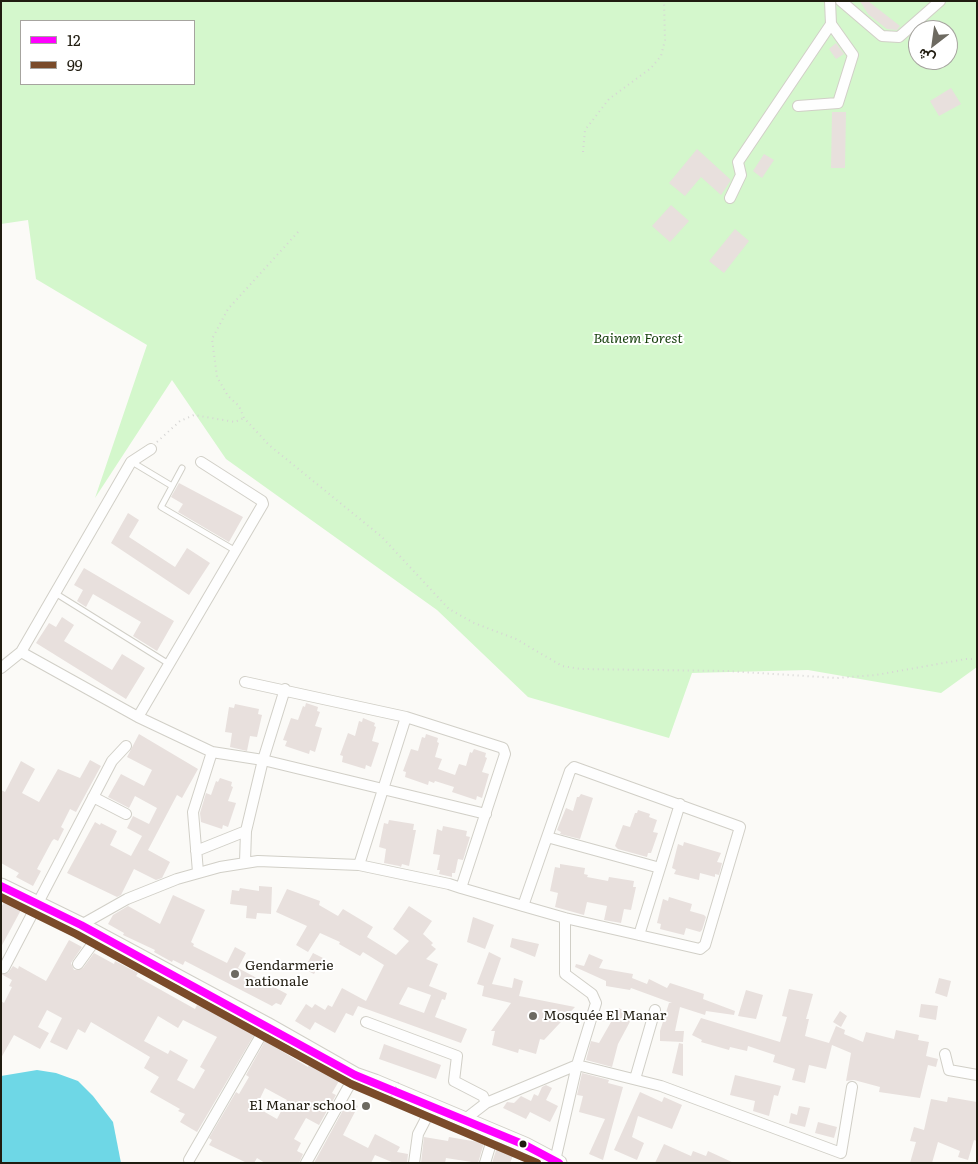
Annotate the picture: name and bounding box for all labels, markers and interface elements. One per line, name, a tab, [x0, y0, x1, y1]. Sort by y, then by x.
legend	[20, 20, 195, 85]
north arrow	[908, 20, 958, 70]
text: 12	[67, 28, 81, 51]
text: ش	[914, 44, 938, 70]
text: 99	[67, 53, 83, 76]
park label: Bainem Forest	[593, 331, 683, 347]
place label: Gendarmerie nationale	[245, 958, 334, 990]
marker: Gendarmerie nationale	[229, 968, 241, 980]
place label: Mosquée El Manar	[543, 1008, 666, 1024]
marker: Mosquée El Manar	[527, 1010, 539, 1022]
place label: El Manar school	[249, 1098, 356, 1114]
marker: El Manar school	[360, 1100, 372, 1112]
unlabelled marker	[518, 1139, 528, 1149]

